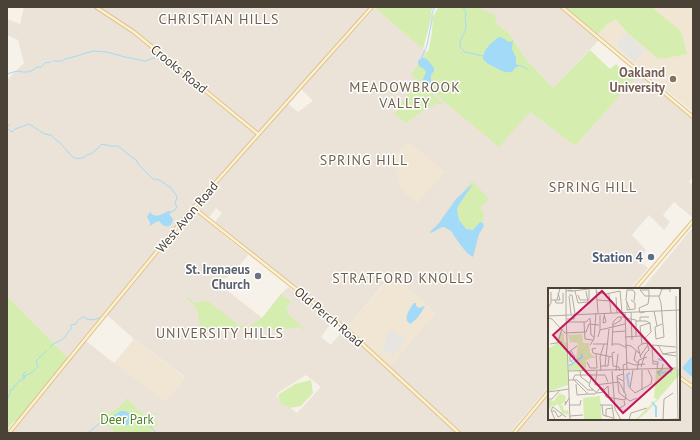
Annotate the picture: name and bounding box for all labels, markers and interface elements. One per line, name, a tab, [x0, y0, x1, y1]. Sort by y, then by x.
district label: CHRISTIAN HILLS	[159, 10, 279, 28]
street label: Crooks Road	[147, 41, 211, 97]
place label: Oakland University	[610, 64, 666, 96]
marker: Oakland University	[668, 74, 678, 84]
district label: MEADOWBROOK VALLEY	[349, 78, 461, 112]
district label: SPRING HILL	[320, 151, 408, 169]
street label: West Avon Road	[152, 178, 222, 256]
district label: SPRING HILL	[549, 178, 637, 196]
place label: Station 4	[592, 249, 644, 266]
marker: Station 4	[646, 252, 656, 262]
place label: St. Irenaeus Church	[185, 261, 251, 293]
district label: STRATFORD KNOLLS	[332, 269, 474, 287]
marker: St. Irenaeus Church	[253, 271, 263, 281]
street label: Old Perch Road	[291, 283, 367, 351]
inset map	[548, 288, 680, 420]
district label: UNIVERSITY HILLS	[156, 324, 284, 342]
park label: Deer Park	[100, 411, 154, 428]

